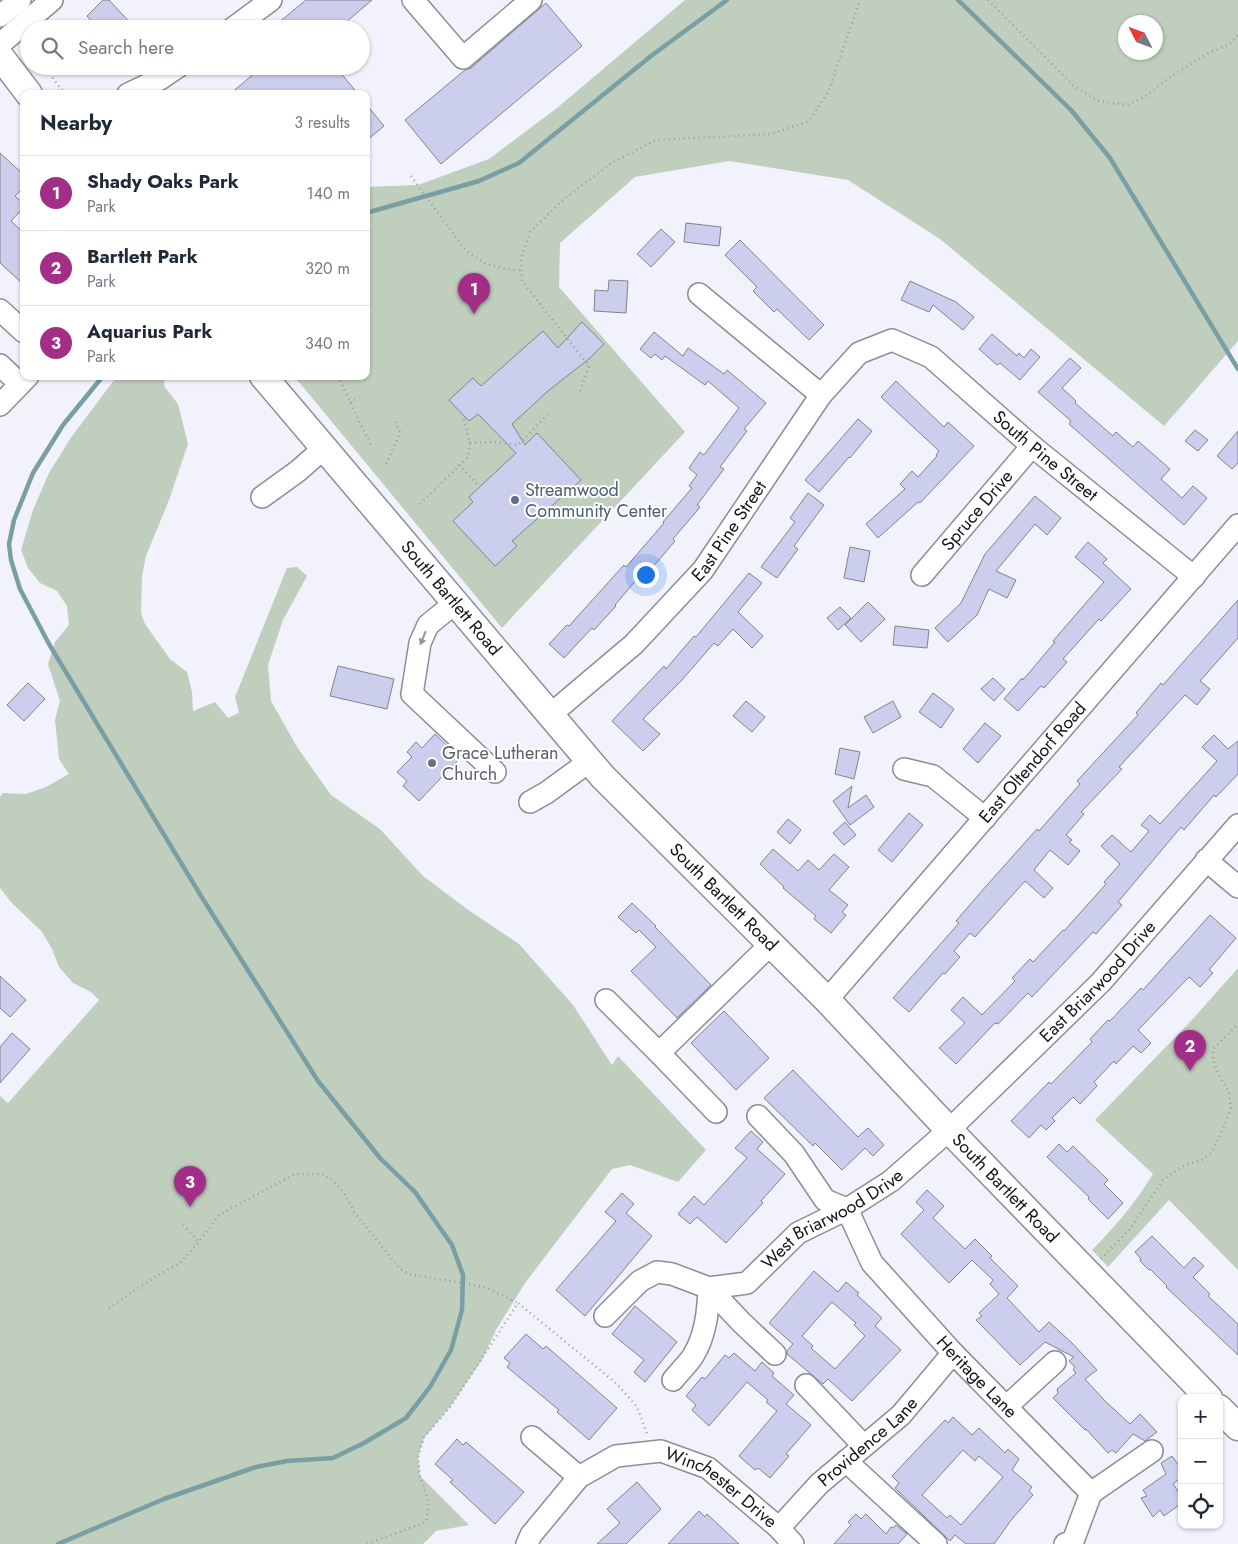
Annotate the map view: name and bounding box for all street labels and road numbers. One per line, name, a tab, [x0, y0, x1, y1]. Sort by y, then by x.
street label: South Pine Street	[987, 404, 1104, 508]
street label: Spruce Drive	[935, 464, 1019, 556]
street label: East Pine Street	[685, 475, 773, 587]
street label: South Bartlett Road	[395, 535, 508, 661]
street label: East Oltendorf Road	[973, 696, 1092, 829]
street label: South Bartlett Road	[663, 837, 784, 957]
street label: East Briarwood Drive	[1034, 915, 1162, 1048]
street label: South Bartlett Road	[946, 1127, 1065, 1249]
street label: West Briarwood Drive	[755, 1163, 909, 1275]
street label: Heritage Lane	[930, 1330, 1023, 1424]
street label: Providence Lane	[812, 1391, 924, 1493]
street label: Winchester Drive	[661, 1441, 783, 1534]

